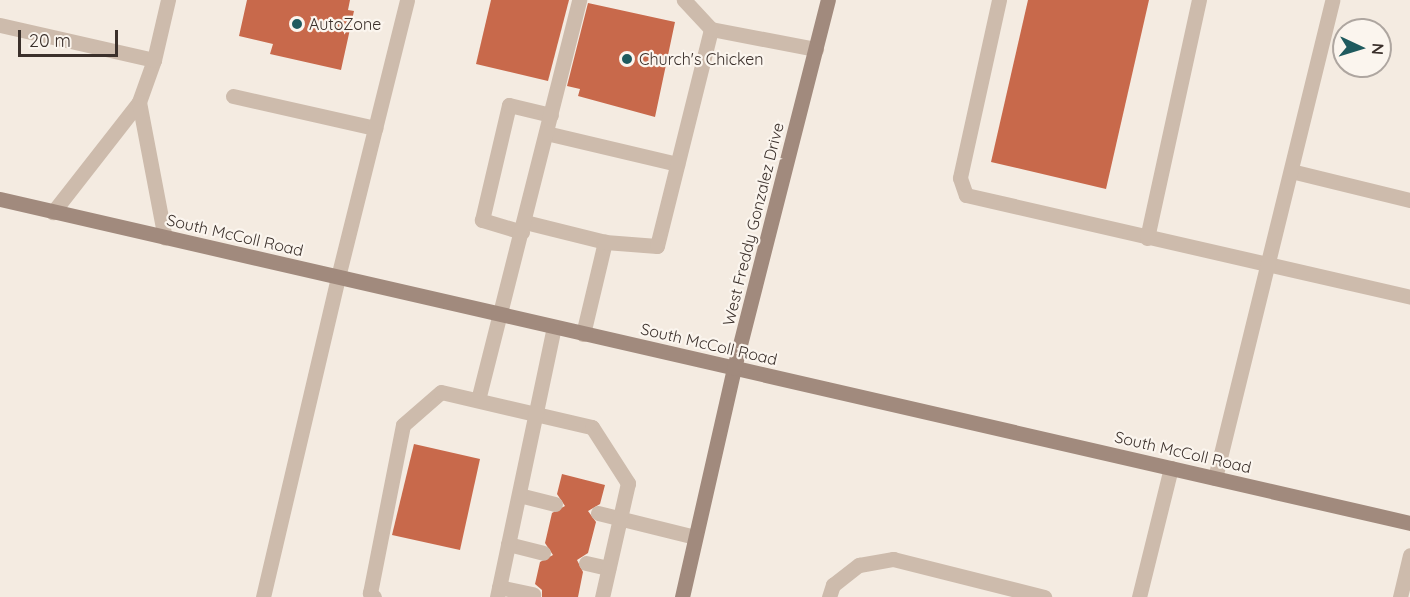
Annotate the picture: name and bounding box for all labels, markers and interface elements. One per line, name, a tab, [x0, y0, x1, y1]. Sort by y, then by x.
place label: AutoZone	[309, 14, 381, 34]
marker: AutoZone	[290, 17, 304, 31]
scale bar	[21, 18, 122, 56]
north arrow	[1332, 18, 1392, 78]
text: 20 m	[29, 29, 71, 52]
text: N	[1368, 43, 1388, 56]
place label: Church's Chicken	[639, 49, 764, 69]
marker: Church's Chicken	[620, 52, 634, 66]
street label: West Freddy Gonzalez Drive	[718, 120, 788, 328]
street label: South McColl Road	[165, 210, 305, 260]
street label: South McColl Road	[639, 319, 779, 369]
street label: South McColl Road	[1113, 427, 1253, 477]

